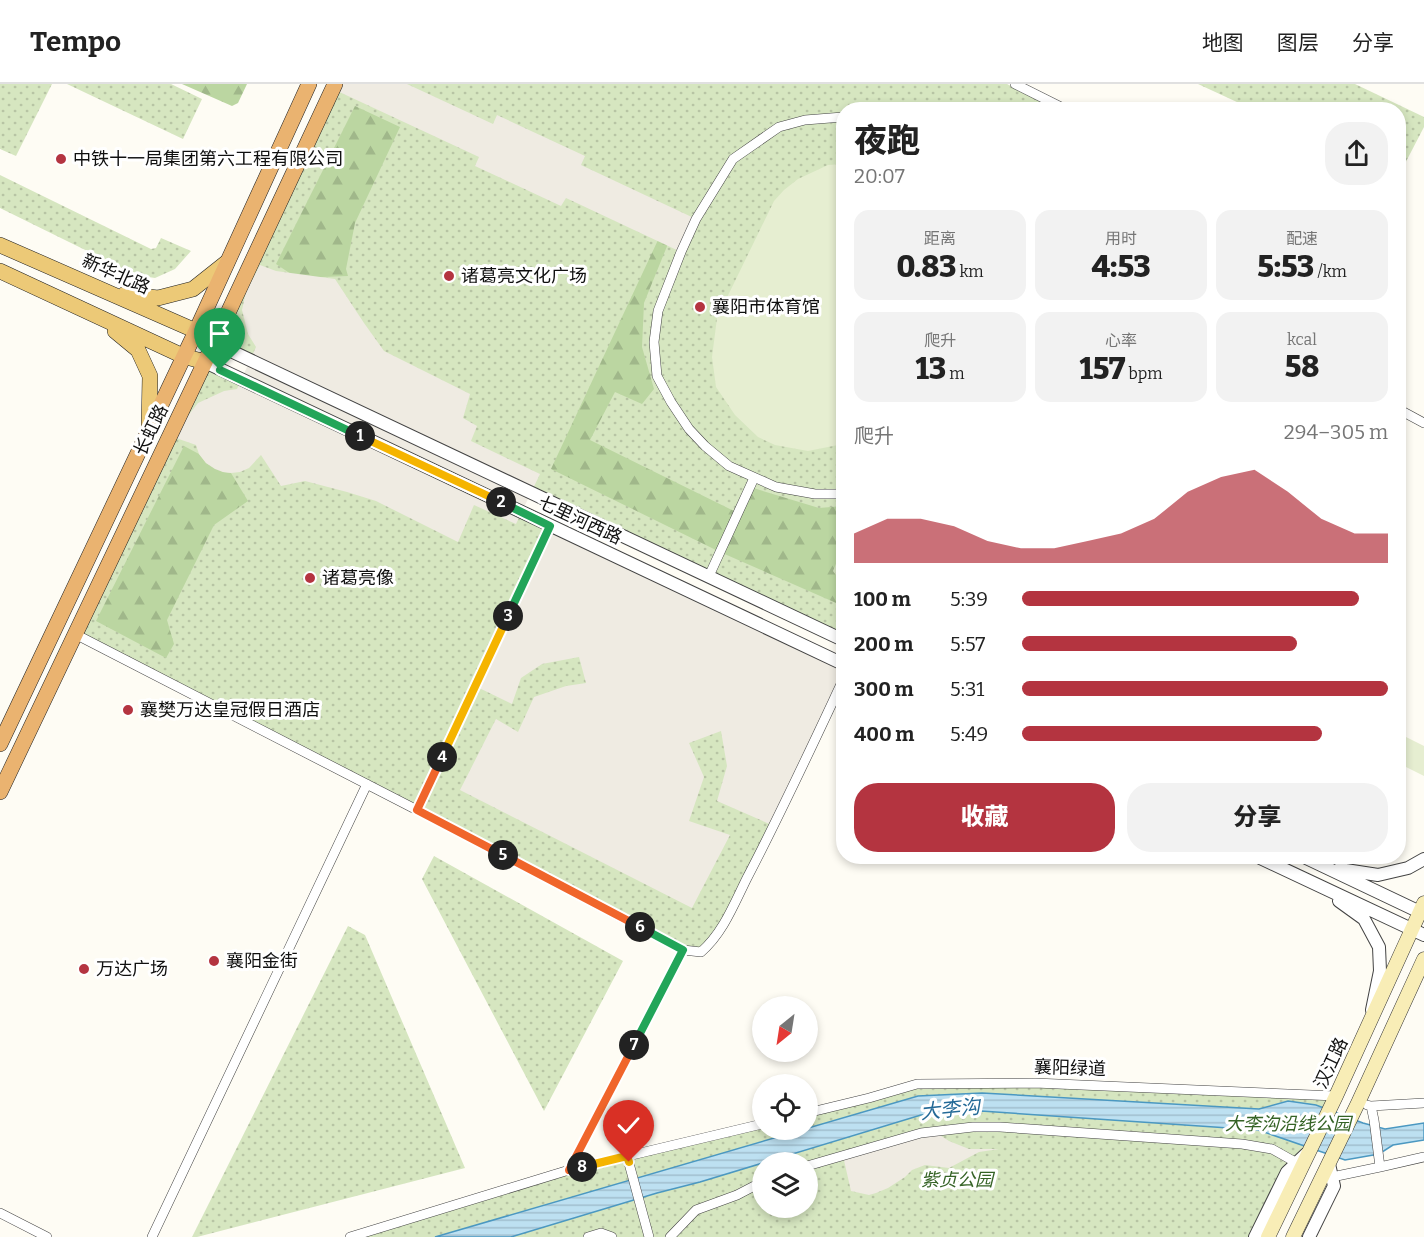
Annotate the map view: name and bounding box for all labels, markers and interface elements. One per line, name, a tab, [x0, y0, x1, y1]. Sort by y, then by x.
text: Tempo	[30, 25, 121, 58]
text: 地图	[1202, 30, 1244, 56]
text: 图层	[1277, 30, 1319, 56]
text: 分享	[1352, 30, 1394, 56]
text: 夜跑	[854, 121, 920, 161]
button: share	[1325, 122, 1388, 185]
place label: 中铁十一局集团第六工程有限公司	[73, 148, 343, 170]
marker: 中铁十一局集团第六工程有限公司	[54, 152, 68, 166]
text: 20:07	[854, 164, 905, 188]
text: 距离	[924, 229, 956, 248]
text: 用时	[1105, 229, 1137, 248]
text: 配速	[1286, 229, 1318, 248]
street label: 新华北路	[79, 249, 153, 299]
text: 0.83	[896, 249, 956, 285]
text: 4:53	[1091, 249, 1151, 285]
text: 5:53	[1257, 249, 1314, 285]
text: km	[956, 262, 984, 281]
text: /km	[1314, 262, 1347, 281]
place label: 诸葛亮文化广场	[461, 265, 587, 287]
marker: 诸葛亮文化广场	[442, 269, 456, 283]
place label: 襄阳市体育馆	[712, 296, 820, 318]
marker: 襄阳市体育馆	[693, 300, 707, 314]
pin	[194, 308, 245, 370]
icon: arrive	[203, 317, 236, 350]
text: kcal	[1287, 330, 1317, 349]
text: 爬升	[924, 331, 956, 350]
text: 心率	[1105, 331, 1137, 350]
text: 58	[1285, 349, 1319, 385]
text: 13	[915, 351, 946, 387]
text: 157	[1079, 351, 1125, 387]
text: m	[946, 364, 965, 383]
text: bpm	[1125, 364, 1163, 383]
street label: 长虹路	[129, 401, 173, 459]
text: 294–305 m	[1284, 420, 1388, 444]
pin: 1	[345, 421, 375, 451]
text: 爬升	[854, 424, 894, 448]
text: 1	[357, 426, 363, 445]
pin: 2	[486, 487, 516, 517]
street label: 七里河西路	[535, 491, 625, 549]
text: 2	[496, 492, 506, 511]
place label: 诸葛亮像	[322, 567, 394, 589]
marker: 诸葛亮像	[303, 571, 317, 585]
text: 100 m	[854, 587, 911, 611]
text: 5:39	[950, 587, 988, 611]
pin: 3	[493, 601, 523, 631]
text: 3	[503, 606, 513, 625]
text: 200 m	[854, 632, 913, 656]
text: 5:57	[950, 632, 985, 656]
text: 300 m	[854, 677, 914, 701]
text: 5:31	[950, 677, 984, 701]
place label: 襄樊万达皇冠假日酒店	[140, 699, 320, 721]
marker: 襄樊万达皇冠假日酒店	[121, 703, 135, 717]
text: 400 m	[854, 722, 914, 746]
text: 5:49	[950, 722, 988, 746]
pin: 4	[427, 742, 457, 772]
text: 4	[437, 747, 447, 766]
button: 收藏	[854, 783, 1115, 852]
button: 分享	[1127, 783, 1388, 852]
pin: 5	[488, 840, 518, 870]
text: 5	[499, 845, 507, 864]
pin: 6	[625, 912, 655, 942]
text: 6	[635, 917, 645, 936]
place label: 襄阳金街	[226, 950, 298, 972]
marker: 襄阳金街	[207, 954, 221, 968]
place label: 万达广场	[96, 958, 168, 980]
marker: 万达广场	[77, 962, 91, 976]
north arrow	[752, 996, 818, 1062]
map controls	[752, 996, 818, 1218]
pin: 7	[619, 1030, 649, 1060]
street label: 汉江路	[1310, 1034, 1352, 1092]
text: 7	[630, 1035, 638, 1054]
street label: 襄阳绿道	[1034, 1056, 1106, 1080]
button: locate	[752, 1074, 818, 1140]
water label: 大李沟	[919, 1094, 983, 1124]
pin	[603, 1100, 654, 1162]
icon: check	[612, 1109, 645, 1142]
park label: 大李沟沿线公园	[1225, 1113, 1354, 1135]
pin: 8	[567, 1152, 597, 1182]
button: layers	[752, 1152, 818, 1218]
text: 8	[577, 1157, 587, 1176]
park label: 紫贞公园	[921, 1169, 996, 1191]

